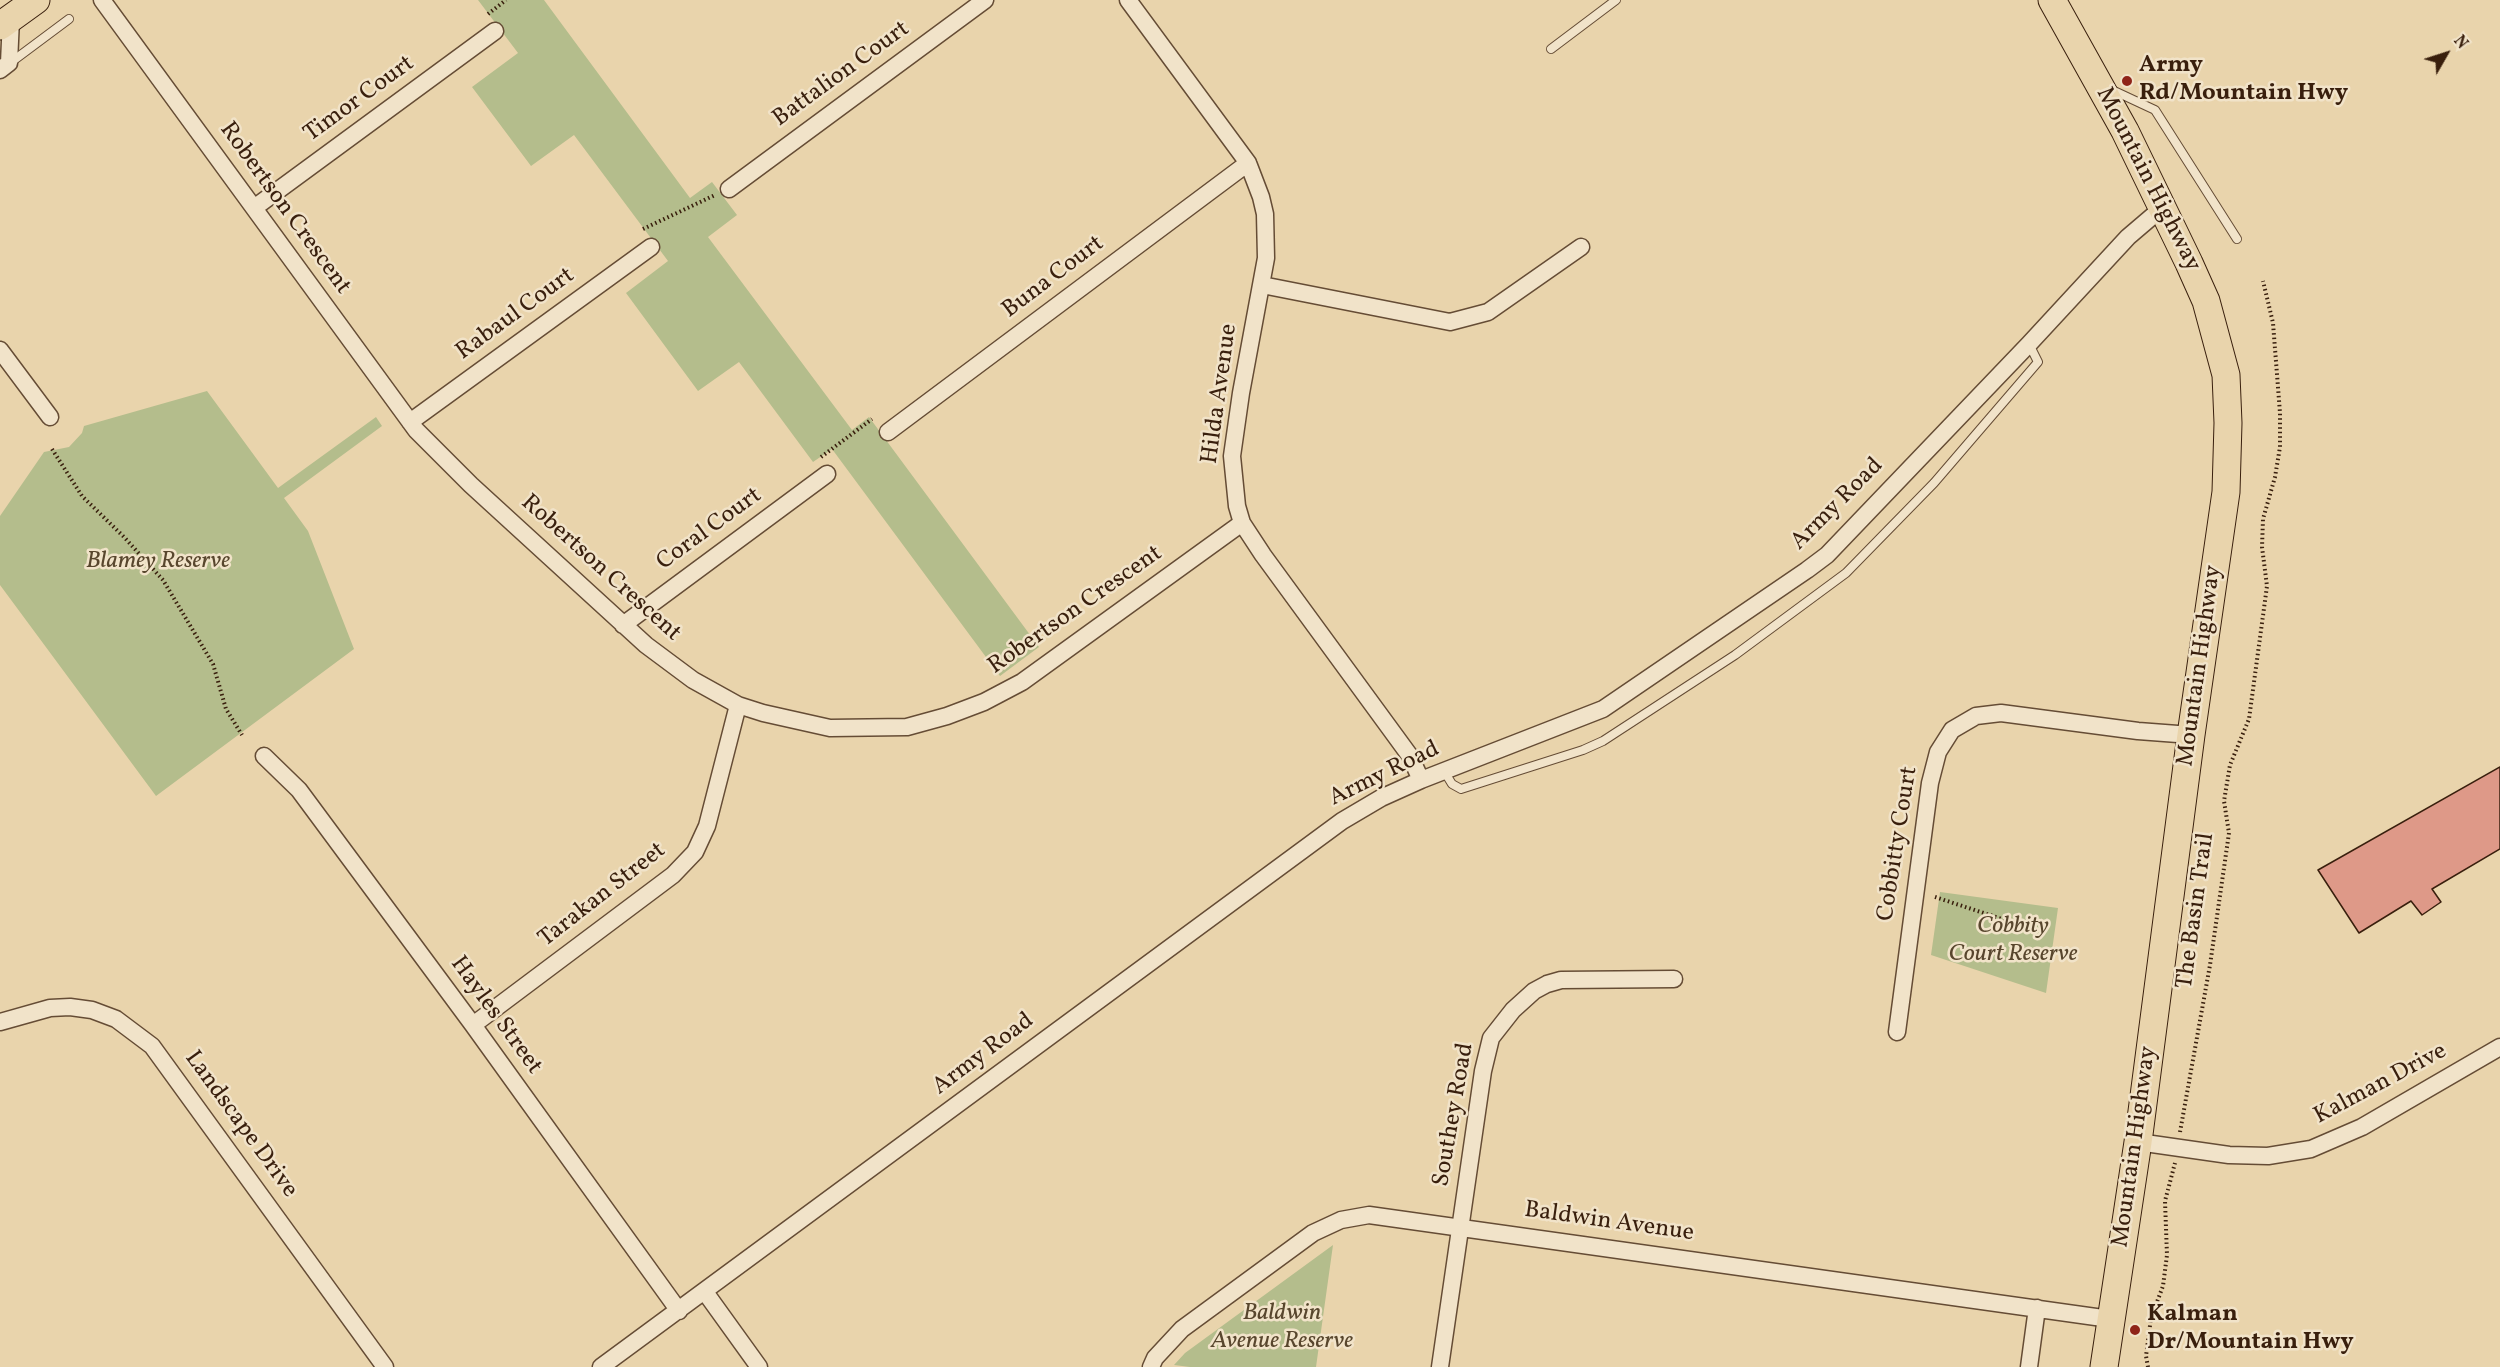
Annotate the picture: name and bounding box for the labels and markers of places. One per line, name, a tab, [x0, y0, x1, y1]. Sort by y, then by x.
place label: Army Rd/Mountain Hwy	[2139, 53, 2348, 109]
marker: Army Rd/Mountain Hwy	[2120, 74, 2134, 88]
place label: Kalman Dr/Mountain Hwy	[2147, 1302, 2354, 1358]
marker: Kalman Dr/Mountain Hwy	[2128, 1323, 2142, 1337]

